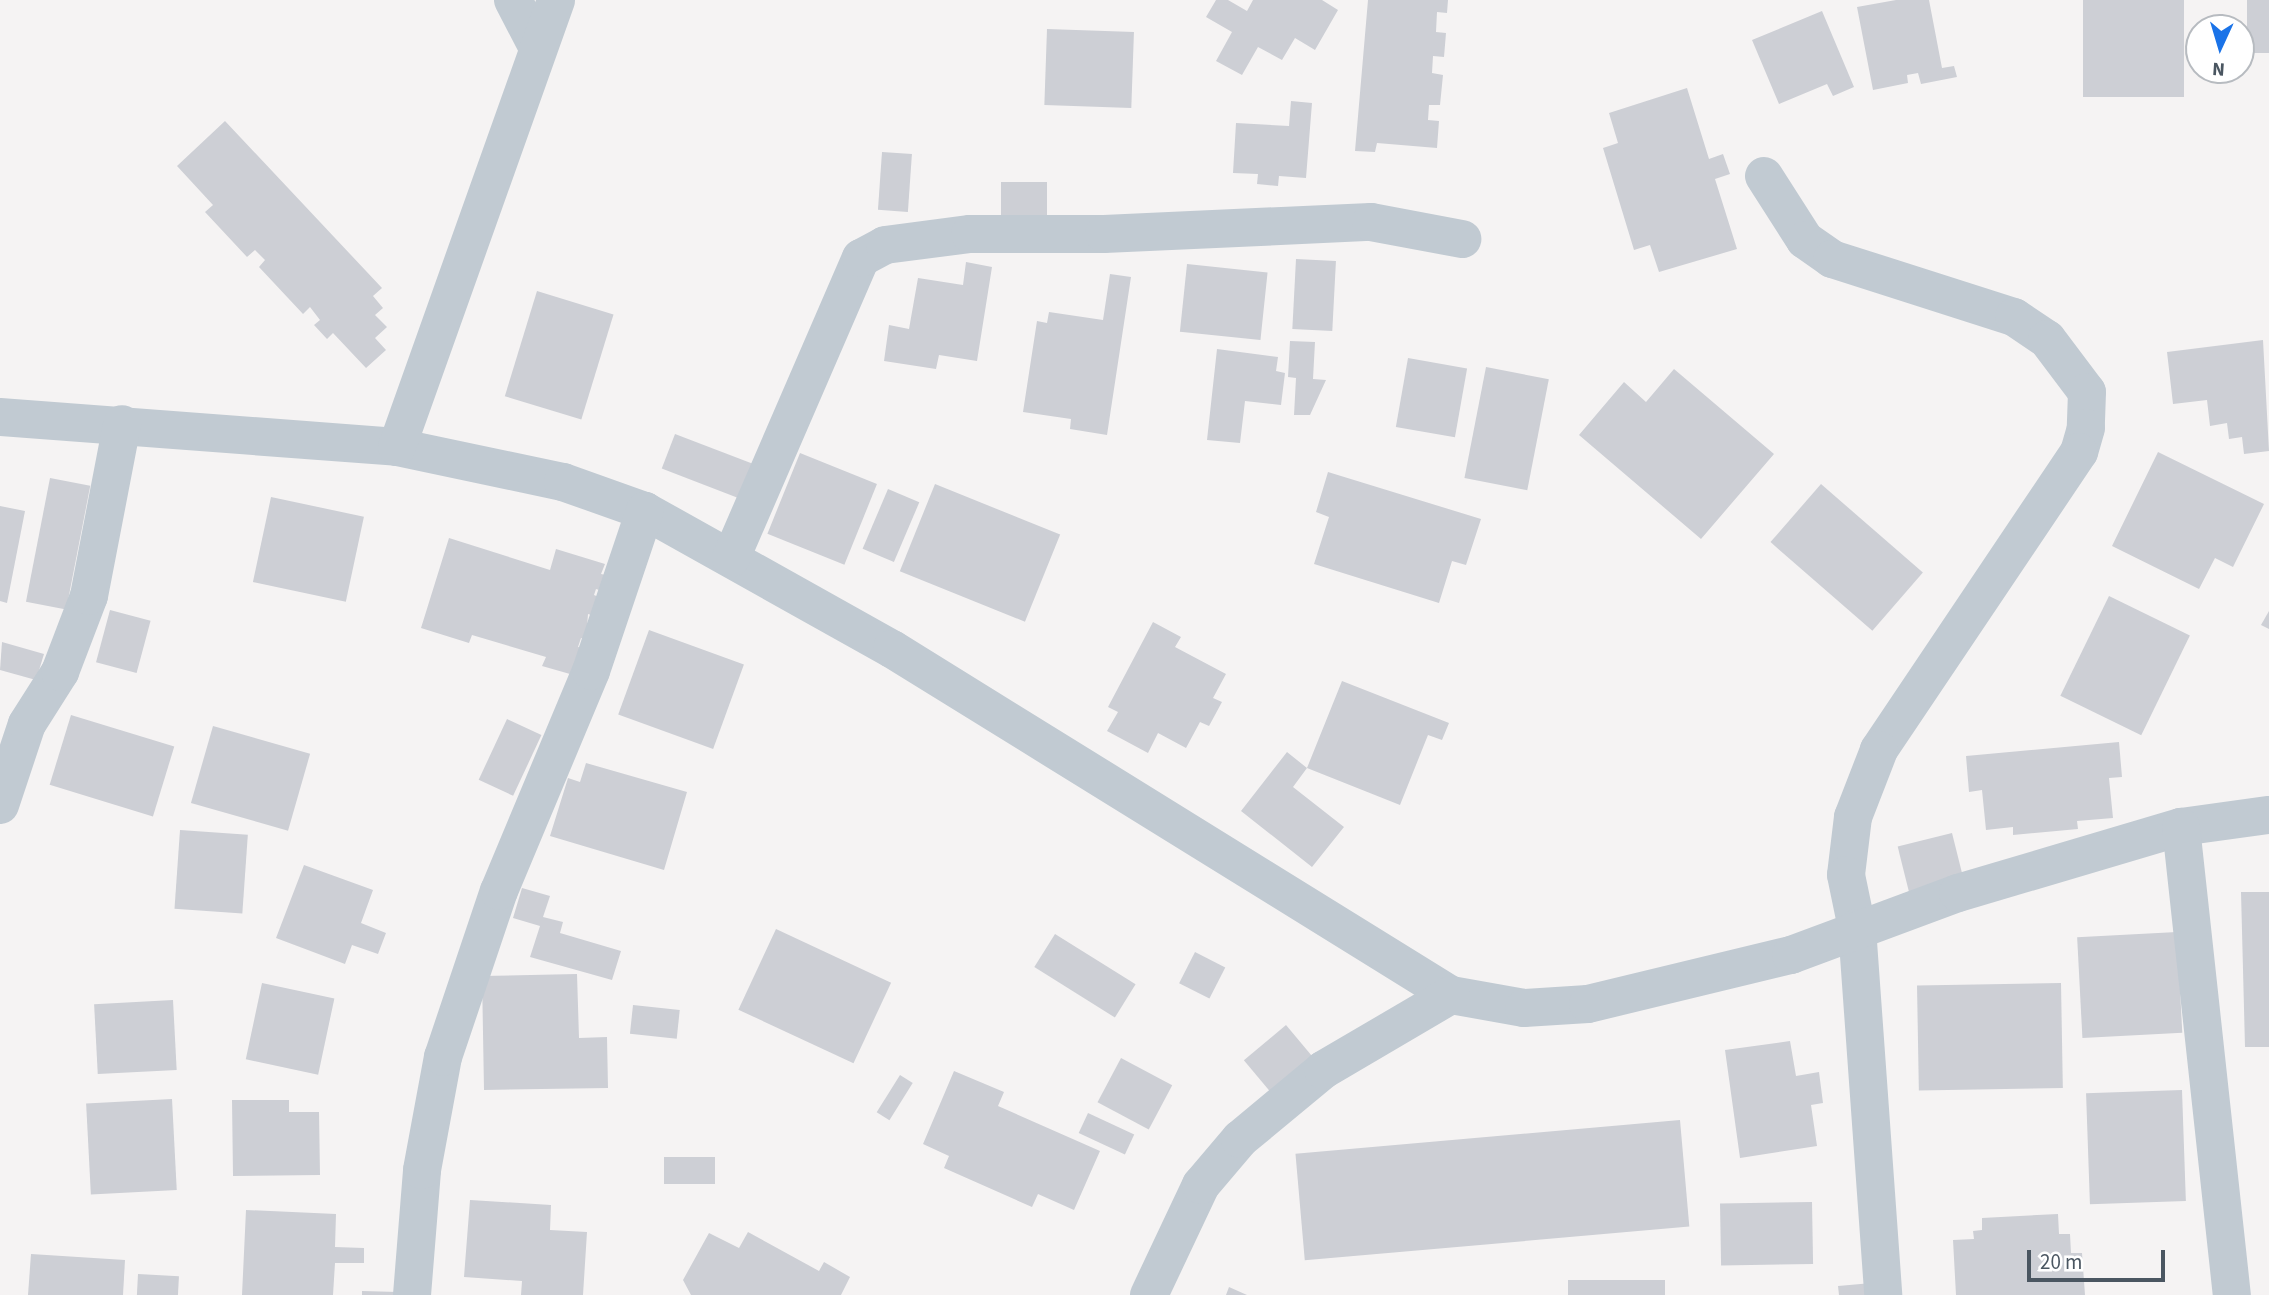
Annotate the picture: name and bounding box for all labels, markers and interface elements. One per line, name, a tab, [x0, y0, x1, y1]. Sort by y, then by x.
north arrow	[2185, 14, 2255, 84]
text: N	[2211, 55, 2226, 82]
scale bar	[2031, 1236, 2169, 1280]
text: 20 m	[2040, 1247, 2082, 1277]

